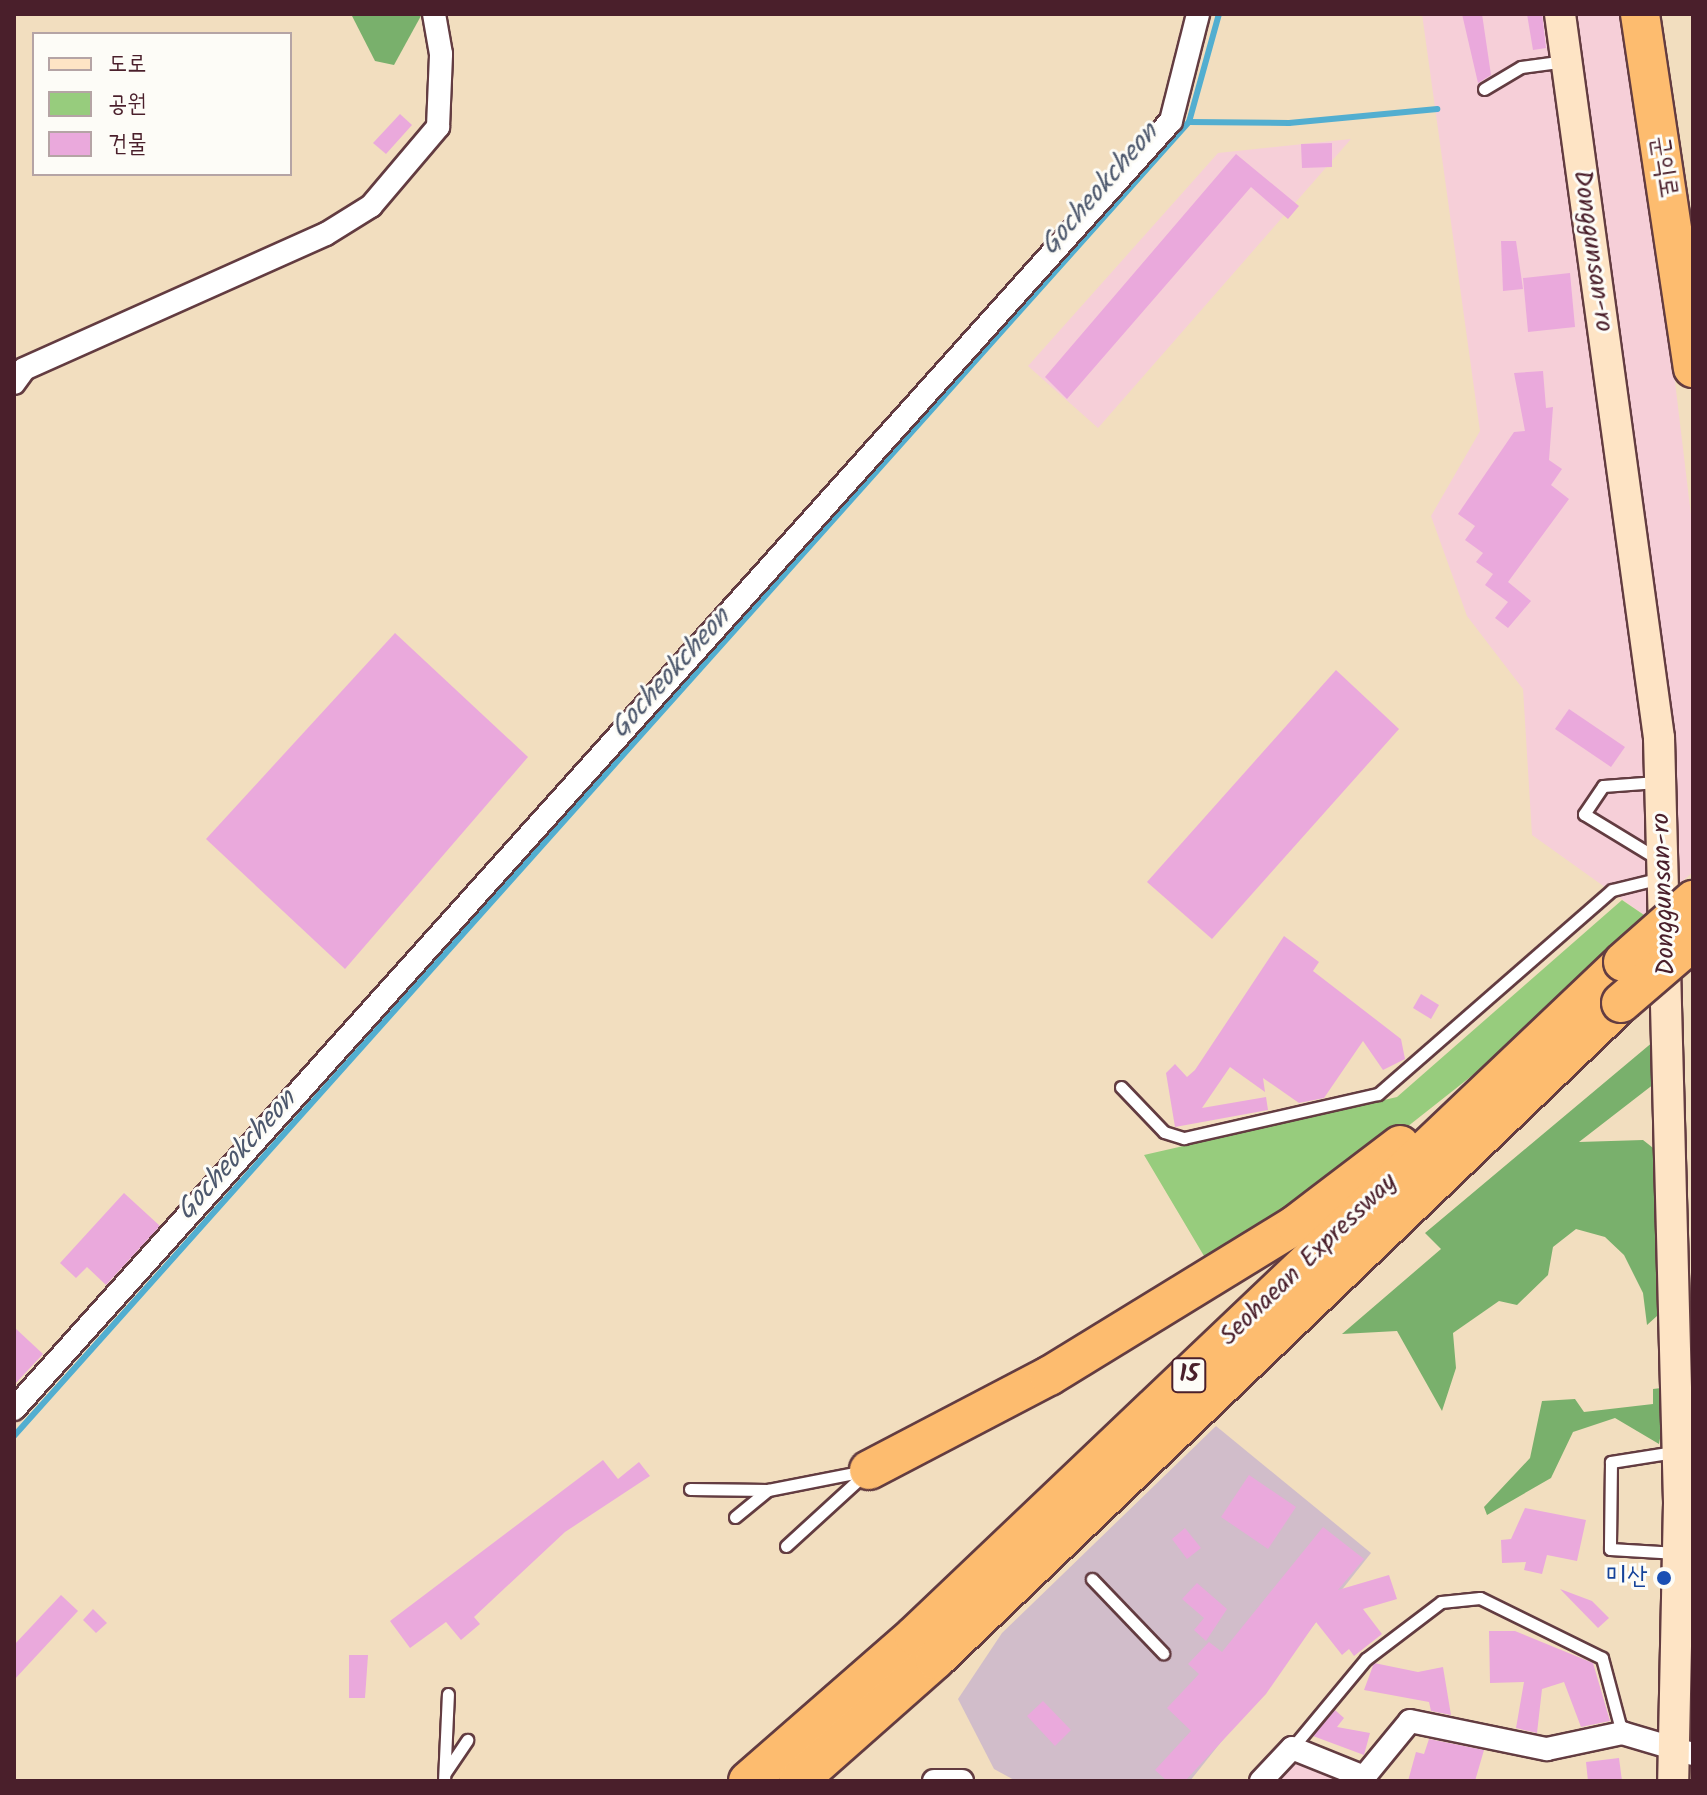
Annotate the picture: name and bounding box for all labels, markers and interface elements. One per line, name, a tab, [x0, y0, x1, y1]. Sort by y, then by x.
legend	[32, 32, 292, 176]
text: 도로	[108, 45, 147, 84]
text: 공원	[108, 85, 147, 124]
water label: Gocheokcheon	[1034, 117, 1166, 263]
text: 건물	[108, 125, 147, 164]
street label: 군익로	[1643, 134, 1683, 200]
street label: Donggunsan-ro	[1565, 168, 1619, 334]
water label: Gocheokcheon	[604, 602, 738, 746]
street label: Donggunsan-ro	[1647, 812, 1683, 976]
water label: Gocheokcheon	[170, 1084, 304, 1228]
street label: Seohaean Expressway	[1214, 1167, 1404, 1353]
road number: 15	[1171, 1355, 1207, 1395]
place label: 미산	[1606, 1562, 1648, 1594]
marker: 미산	[1655, 1569, 1673, 1587]

